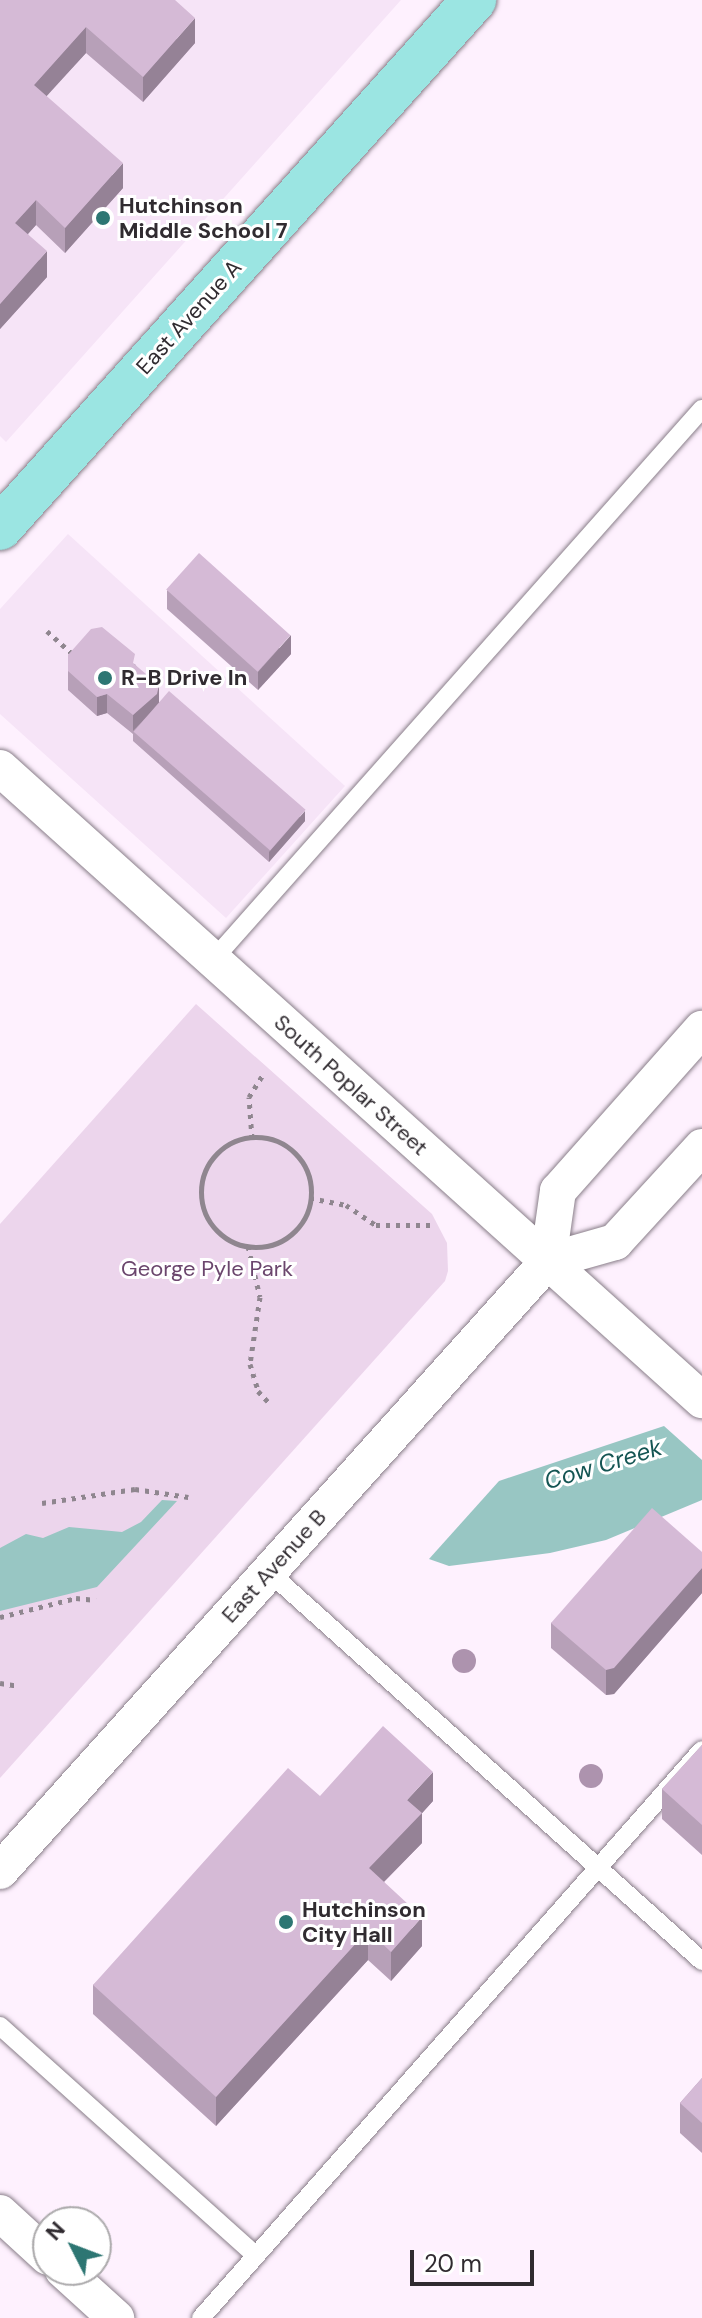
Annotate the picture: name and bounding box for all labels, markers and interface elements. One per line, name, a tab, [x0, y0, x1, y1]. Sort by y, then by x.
place label: Hutchinson Middle School 7	[119, 192, 288, 244]
marker: Hutchinson Middle School 7	[94, 209, 112, 227]
street label: East Avenue A	[131, 254, 247, 380]
place label: R-B Drive In	[121, 665, 247, 691]
marker: R-B Drive In	[96, 669, 114, 687]
street label: South Poplar Street	[269, 1009, 433, 1161]
park label: George Pyle Park	[121, 1256, 293, 1282]
water label: Cow Creek	[541, 1432, 665, 1496]
street label: East Avenue B	[216, 1504, 332, 1628]
place label: Hutchinson City Hall	[302, 1896, 426, 1948]
marker: Hutchinson City Hall	[277, 1913, 295, 1931]
north arrow	[32, 2206, 112, 2286]
text: N	[39, 2215, 71, 2247]
scale bar	[414, 2234, 538, 2284]
text: 20 m	[424, 2248, 482, 2279]

